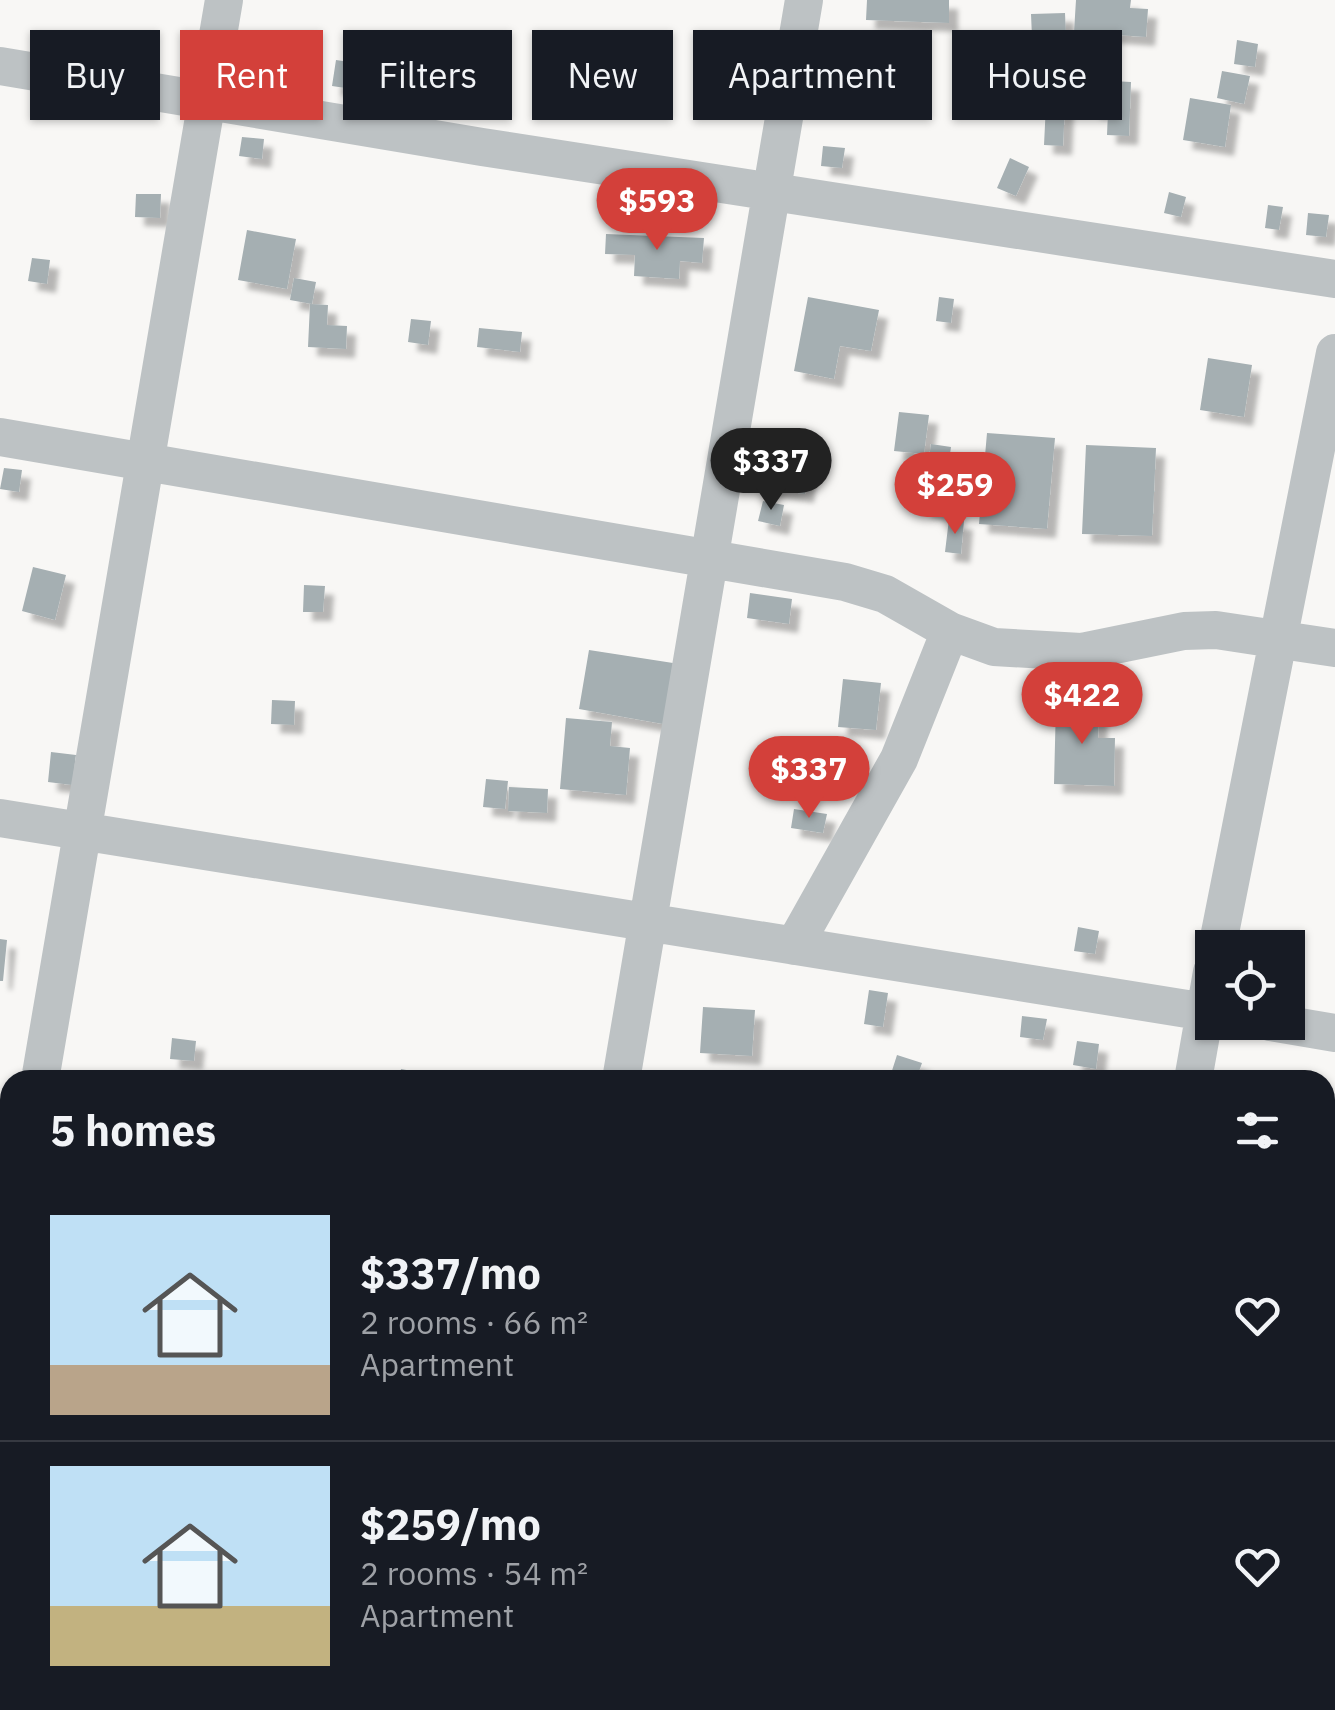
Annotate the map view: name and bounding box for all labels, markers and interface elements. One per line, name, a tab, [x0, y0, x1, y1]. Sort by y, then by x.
chip: Buy	[30, 30, 160, 120]
chip: Rent	[180, 30, 323, 120]
chip: Filters	[343, 30, 512, 120]
chip: New	[532, 30, 673, 120]
chip: Apartment	[693, 30, 932, 120]
chip: House	[952, 30, 1122, 120]
pin: $593	[598, 168, 716, 253]
text: $593	[619, 179, 695, 221]
pin: $337	[712, 428, 830, 513]
text: $337	[733, 439, 809, 481]
pin: $259	[896, 452, 1014, 537]
text: $259	[917, 463, 993, 505]
pin: $422	[1023, 662, 1141, 747]
text: $422	[1044, 673, 1120, 715]
pin: $337	[750, 736, 868, 821]
text: $337	[771, 747, 847, 789]
map controls	[1195, 930, 1305, 1040]
button: locate	[1195, 930, 1305, 1040]
text: 5 homes	[50, 1103, 216, 1158]
icon: filters	[1230, 1103, 1285, 1158]
text: $337/mo	[360, 1246, 541, 1301]
icon: home	[130, 1255, 250, 1375]
icon: heart	[1230, 1288, 1285, 1343]
text: 2 rooms · 66 m²	[360, 1301, 588, 1343]
text: Apartment	[360, 1343, 514, 1385]
text: $259/mo	[360, 1497, 541, 1552]
icon: home	[130, 1506, 250, 1626]
icon: heart	[1230, 1539, 1285, 1594]
text: 2 rooms · 54 m²	[360, 1552, 588, 1594]
text: Apartment	[360, 1594, 514, 1636]

